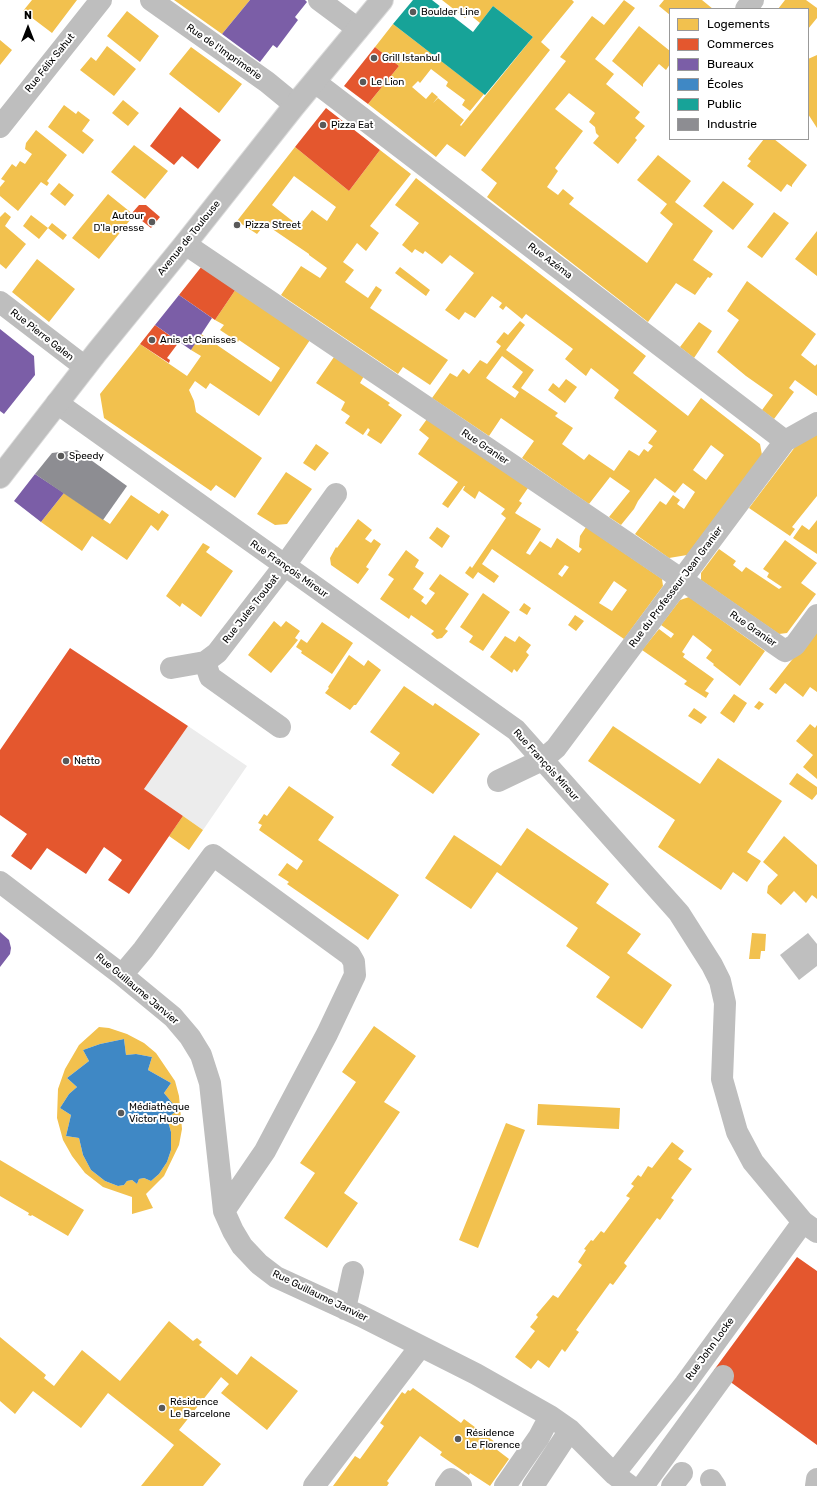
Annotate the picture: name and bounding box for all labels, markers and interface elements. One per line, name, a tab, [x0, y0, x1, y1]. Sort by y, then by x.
place label: Boulder Line	[421, 6, 479, 18]
marker: Boulder Line	[408, 7, 418, 17]
north arrow	[8, 8, 48, 48]
legend	[669, 8, 809, 140]
text: N	[24, 9, 32, 22]
text: Logements	[707, 17, 770, 31]
street label: Rue de l'Imprimerie	[184, 21, 264, 83]
street label: Rue Félix Sahut	[23, 31, 77, 95]
text: Commerces	[707, 37, 774, 51]
place label: Grill Istanbul	[382, 52, 440, 64]
marker: Grill Istanbul	[369, 53, 379, 63]
text: Bureaux	[707, 57, 754, 71]
place label: Le Lion	[371, 76, 404, 88]
marker: Le Lion	[358, 77, 368, 87]
text: Écoles	[707, 77, 743, 91]
text: Public	[707, 97, 742, 111]
text: Industrie	[707, 117, 757, 131]
place label: Pizza Eat	[331, 119, 373, 131]
marker: Pizza Eat	[318, 120, 328, 130]
street label: Avenue de Toulouse	[155, 198, 223, 278]
place label: Autour D'la presse	[93, 210, 144, 234]
marker: Autour D'la presse	[147, 217, 157, 227]
place label: Pizza Street	[245, 219, 301, 231]
marker: Pizza Street	[232, 220, 242, 230]
street label: Rue Azéma	[525, 240, 575, 282]
street label: Rue Pierre Galen	[8, 307, 76, 363]
place label: Anis et Canisses	[160, 334, 236, 346]
marker: Anis et Canisses	[147, 335, 157, 345]
street label: Rue Granier	[459, 427, 511, 467]
place label: Speedy	[69, 450, 104, 462]
marker: Speedy	[56, 451, 66, 461]
street label: Rue du Professeur Jean Granier	[627, 524, 725, 650]
street label: Rue François Mireur	[248, 538, 330, 600]
street label: Rue Jules Troubat	[220, 572, 282, 646]
street label: Rue Granier	[727, 608, 779, 650]
street label: Rue François Mireur	[511, 727, 581, 803]
place label: Netto	[74, 755, 100, 767]
marker: Netto	[61, 756, 71, 766]
street label: Rue Guillaume Janvier	[93, 951, 181, 1027]
place label: Médiathèque Victor Hugo	[129, 1101, 190, 1124]
marker: Médiathèque Victor Hugo	[116, 1108, 126, 1118]
street label: Rue Guillaume Janvier	[270, 1268, 370, 1324]
street label: Rue John Locke	[683, 1315, 737, 1383]
place label: Résidence Le Barcelone	[170, 1396, 230, 1420]
marker: Résidence Le Barcelone	[157, 1403, 167, 1413]
place label: Résidence Le Florence	[466, 1427, 520, 1450]
marker: Résidence Le Florence	[453, 1434, 463, 1444]

